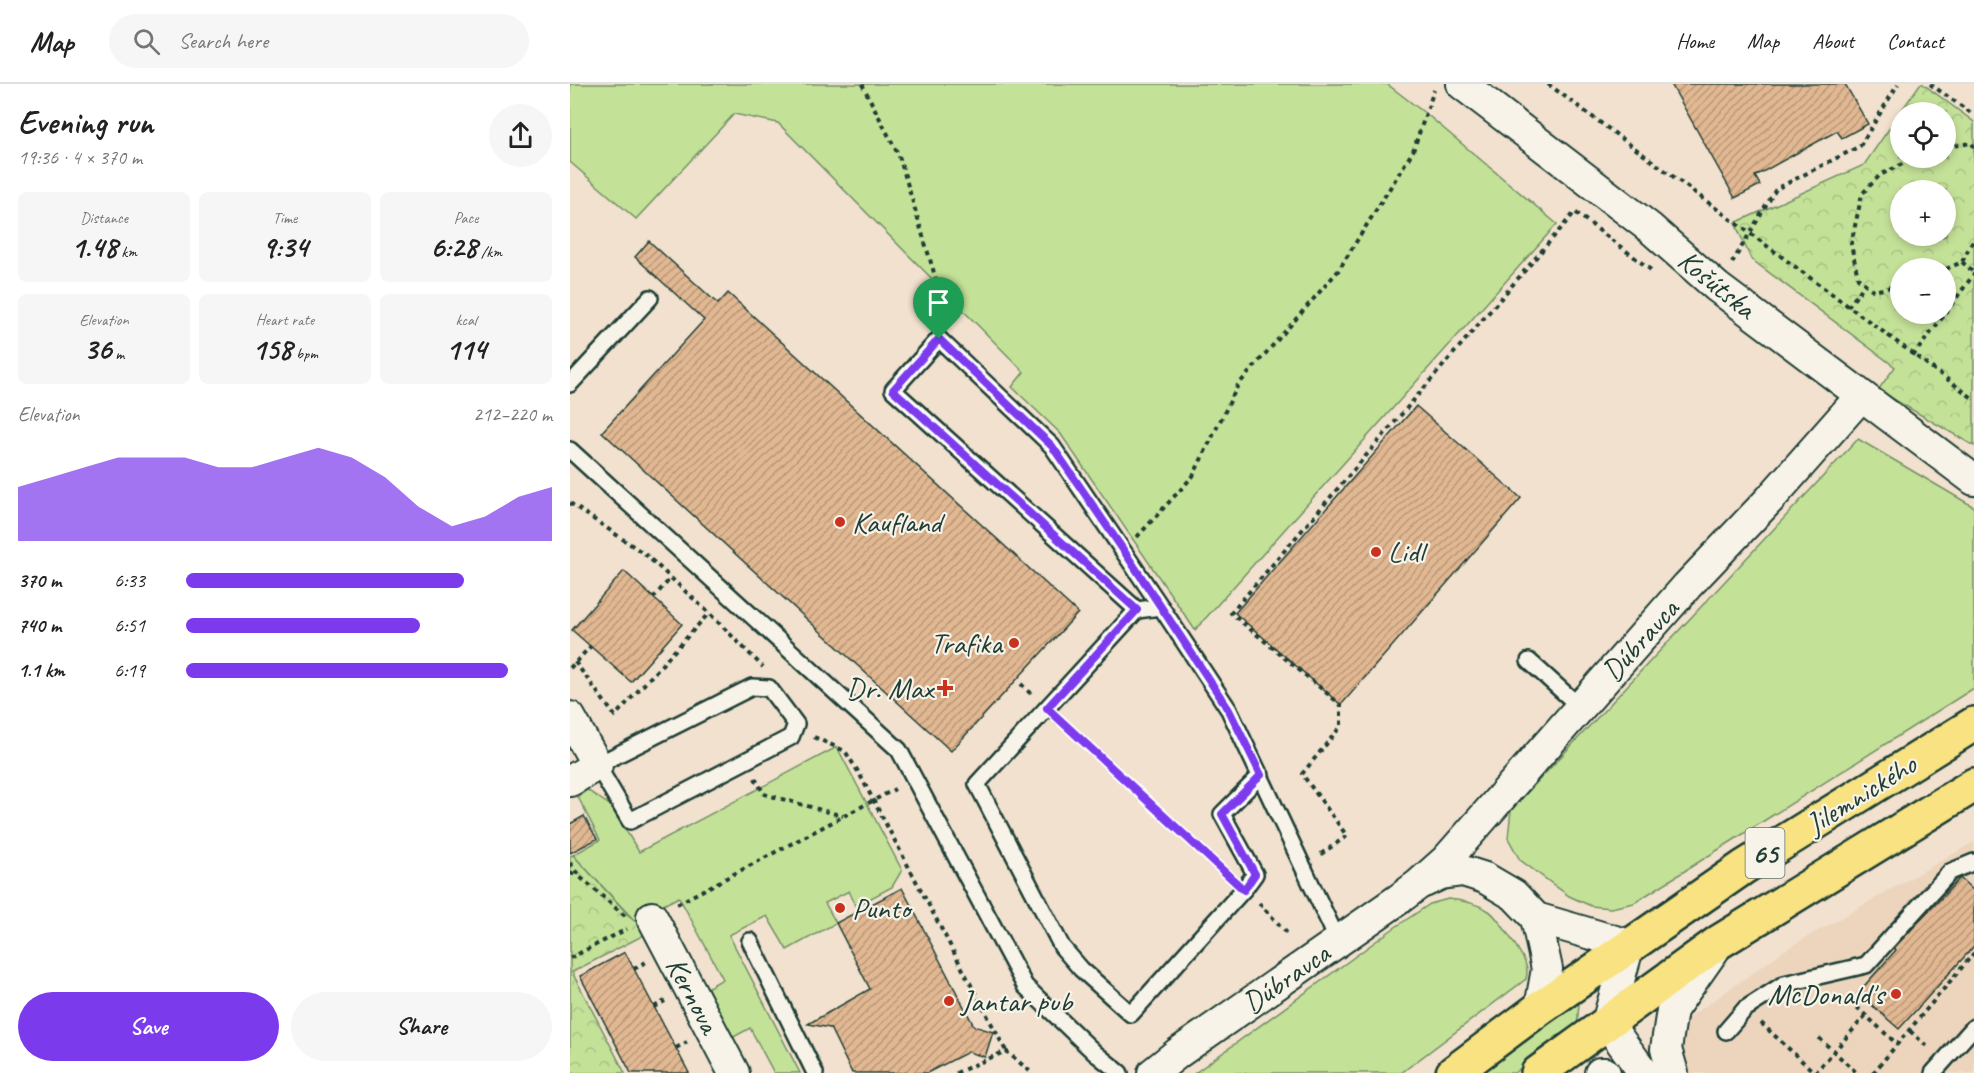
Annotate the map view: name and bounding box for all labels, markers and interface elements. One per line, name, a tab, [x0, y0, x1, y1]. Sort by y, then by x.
search box	[109, 14, 529, 68]
text: Map	[30, 24, 73, 59]
icon: search	[130, 25, 163, 58]
text: Search here	[178, 27, 268, 55]
text: Home	[1676, 28, 1714, 54]
text: Map	[1747, 28, 1779, 54]
text: About	[1812, 28, 1854, 54]
text: Contact	[1887, 28, 1944, 54]
text: Evening run	[18, 101, 153, 143]
map controls	[1890, 102, 1956, 324]
button: locate	[1890, 102, 1956, 168]
button: share	[489, 104, 552, 167]
text: 19:36 · 4 × 370 m	[18, 145, 142, 170]
button: +	[1890, 180, 1956, 246]
text: Distance	[80, 208, 128, 228]
text: Time	[273, 208, 297, 228]
text: Pace	[454, 208, 478, 228]
text: 1.48	[71, 228, 117, 266]
text: 9:34	[262, 228, 308, 266]
text: 6:28	[430, 228, 477, 266]
street label: Košútska	[1670, 241, 1765, 328]
text: km	[117, 242, 137, 262]
text: /km	[477, 242, 502, 262]
button: −	[1890, 258, 1956, 324]
pin	[913, 277, 964, 339]
icon: arrive	[922, 286, 955, 319]
text: Elevation	[79, 310, 129, 330]
text: Heart rate	[256, 310, 314, 330]
text: kcal	[455, 310, 477, 330]
text: 36	[84, 330, 111, 368]
text: 158	[252, 330, 292, 368]
text: 114	[446, 330, 486, 368]
text: m	[111, 344, 124, 364]
text: bpm	[292, 344, 318, 364]
text: Elevation	[18, 402, 80, 427]
text: 212–220 m	[473, 402, 552, 427]
place label: Kaufland	[852, 503, 946, 541]
marker: Kaufland	[833, 515, 847, 529]
place label: Lidl	[1388, 533, 1428, 571]
marker: Lidl	[1369, 545, 1383, 559]
text: 370 m	[18, 568, 61, 593]
text: 6:33	[114, 568, 145, 593]
street label: Dúbravca	[1593, 589, 1688, 689]
text: 740 m	[18, 613, 61, 638]
text: 6:51	[114, 613, 145, 638]
place label: Trafika	[930, 624, 1004, 662]
marker: Trafika	[1007, 636, 1021, 650]
text: 1.1 km	[18, 658, 65, 683]
text: 6:19	[114, 658, 145, 683]
place label: Dr. Max	[846, 669, 936, 707]
marker: Dr. Max	[938, 681, 952, 695]
street label: Jilemnického	[1797, 744, 1925, 844]
road number: 65	[1746, 828, 1784, 878]
place label: Punto	[852, 889, 914, 927]
marker: Punto	[833, 901, 847, 915]
street label: Dúbravca	[1235, 933, 1339, 1022]
street label: Kernova	[657, 950, 730, 1042]
place label: McDonald's	[1768, 975, 1887, 1013]
place label: Jantar pub	[959, 982, 1074, 1020]
marker: McDonald's	[1889, 987, 1903, 1001]
button: Save	[18, 992, 279, 1061]
button: Share	[291, 992, 552, 1061]
marker: Jantar pub	[942, 994, 956, 1008]

